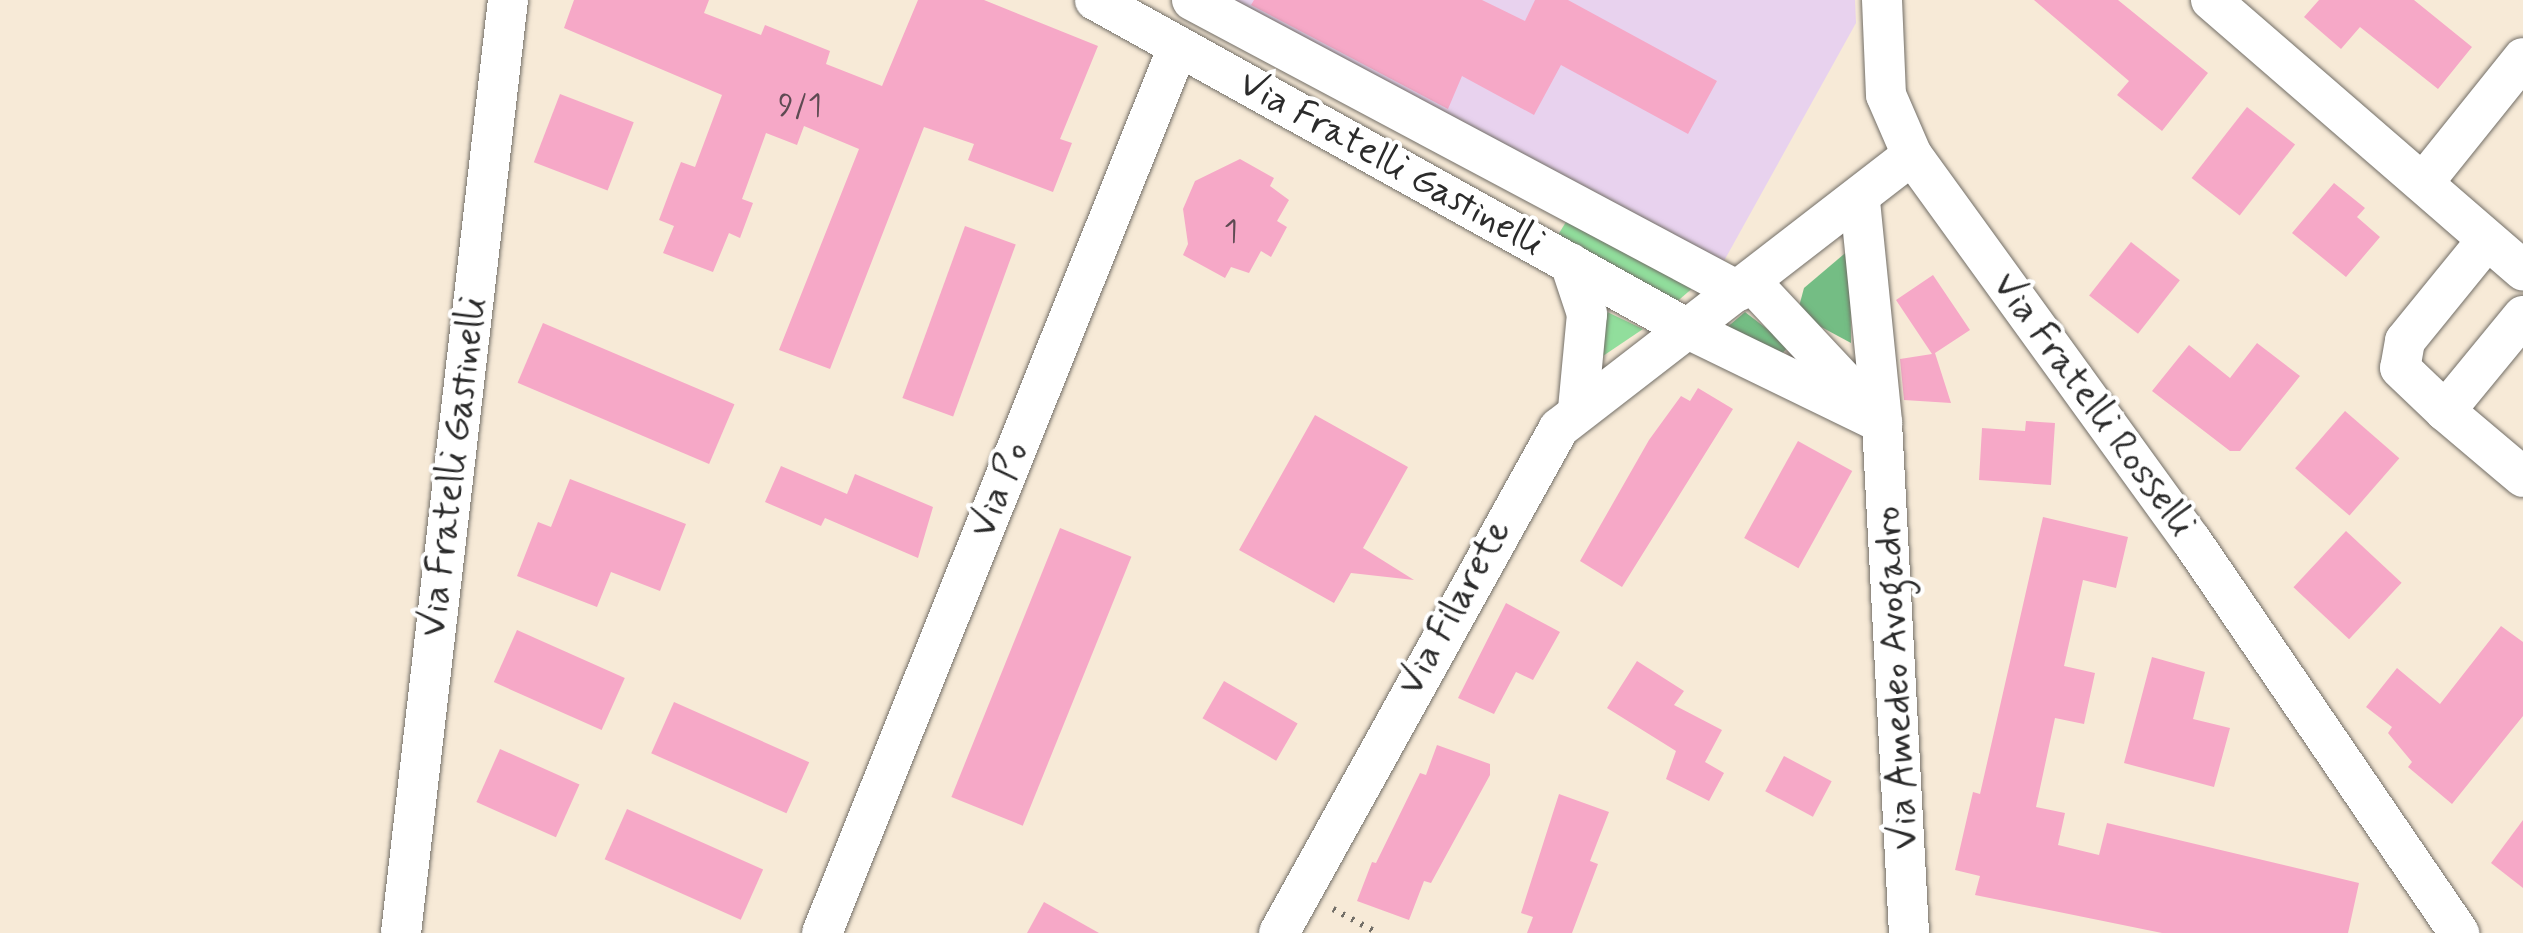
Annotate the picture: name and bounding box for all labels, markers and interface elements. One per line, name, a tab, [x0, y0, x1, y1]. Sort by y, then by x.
street label: Via Fratelli Gastinelli	[1232, 62, 1550, 266]
house number: 9/1	[778, 87, 822, 125]
house number: 1	[1224, 213, 1238, 251]
street label: Via Fratelli Rosselli	[1983, 265, 2203, 545]
street label: Via Fratelli Gastinelli	[411, 296, 497, 638]
street label: Via Po	[961, 437, 1039, 543]
street label: Via Amedeo Avogadro	[1865, 505, 1929, 851]
street label: Via Filarete	[1389, 514, 1521, 702]

